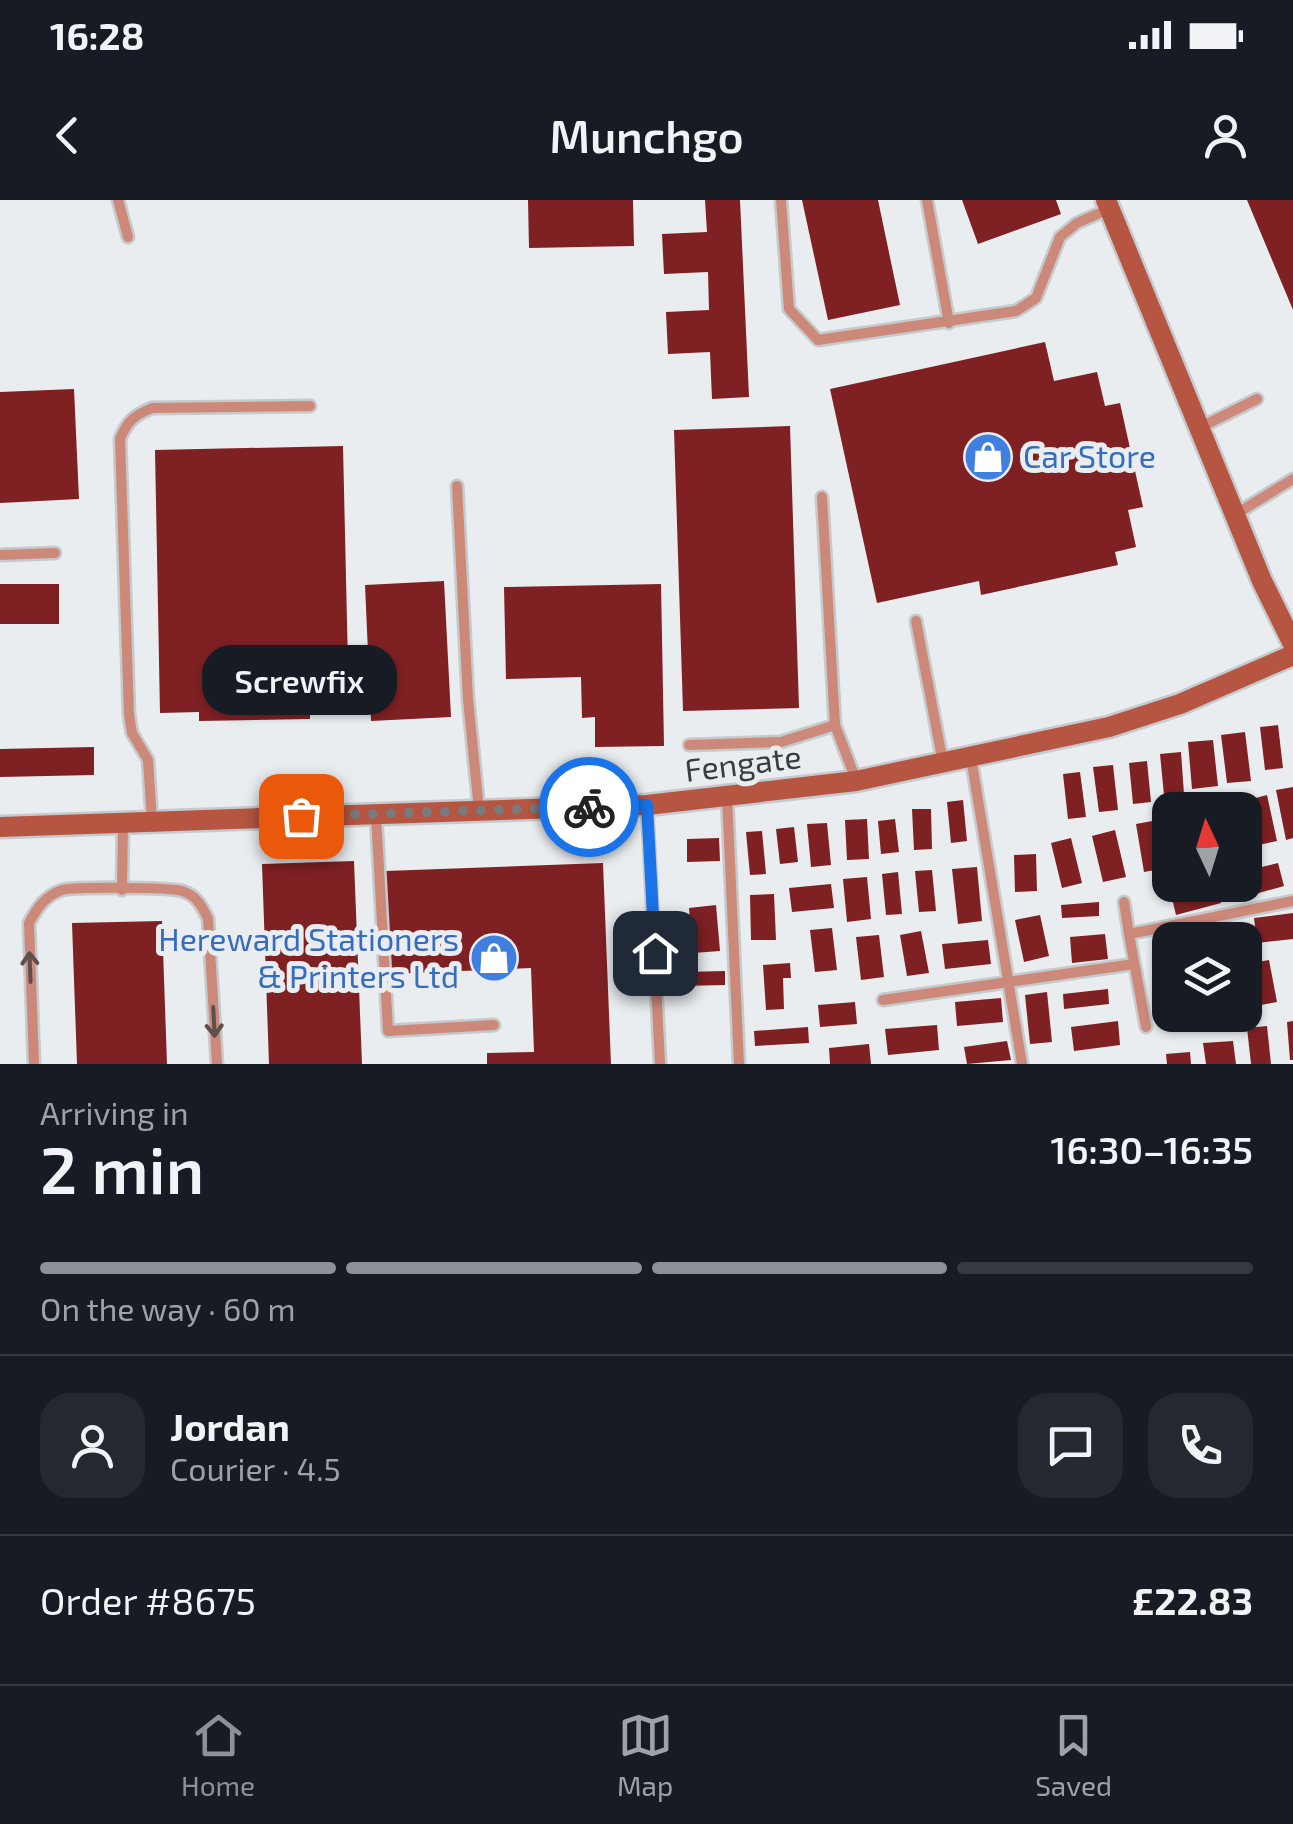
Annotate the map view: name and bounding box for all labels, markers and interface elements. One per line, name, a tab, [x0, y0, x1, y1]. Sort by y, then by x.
text: 16:28	[50, 12, 144, 58]
icon: back	[40, 108, 95, 163]
text: Munchgo	[549, 108, 744, 162]
icon: person	[1198, 108, 1253, 163]
shop icon: Car Store	[962, 431, 1014, 483]
place label: Car Store	[1023, 436, 1156, 474]
callout: Screwfix	[204, 646, 398, 716]
text: Screwfix	[235, 661, 365, 699]
street label: Fengate	[682, 736, 803, 788]
courier	[539, 757, 639, 857]
pin	[259, 774, 344, 859]
icon: bike	[562, 780, 617, 835]
icon: bag	[274, 789, 329, 844]
north arrow	[1152, 792, 1262, 902]
map controls	[1152, 792, 1262, 1032]
pin	[613, 911, 698, 996]
place label: Hereward Stationers & Printers Ltd	[158, 919, 459, 994]
button: layers	[1152, 922, 1262, 1032]
icon: home	[628, 926, 683, 981]
shop icon: Hereward Stationers & Printers Ltd	[468, 932, 520, 984]
one-way arrow	[21, 951, 40, 983]
one-way arrow	[205, 1005, 224, 1037]
text: Arriving in	[40, 1093, 189, 1131]
text: 16:30–16:35	[1051, 1126, 1253, 1172]
text: 2 min	[40, 1129, 204, 1207]
text: On the way · 60 m	[40, 1289, 296, 1327]
button: person	[40, 1393, 145, 1498]
button: chat	[1018, 1393, 1123, 1498]
button: phone	[1148, 1393, 1253, 1498]
text: Jordan	[170, 1403, 290, 1449]
text: Courier · 4.5	[170, 1449, 341, 1487]
text: Order #8675	[40, 1577, 256, 1623]
text: £22.83	[1132, 1577, 1253, 1623]
tab: Home	[181, 1708, 255, 1802]
tab: Map	[617, 1708, 673, 1802]
tab: Saved	[1035, 1708, 1112, 1802]

